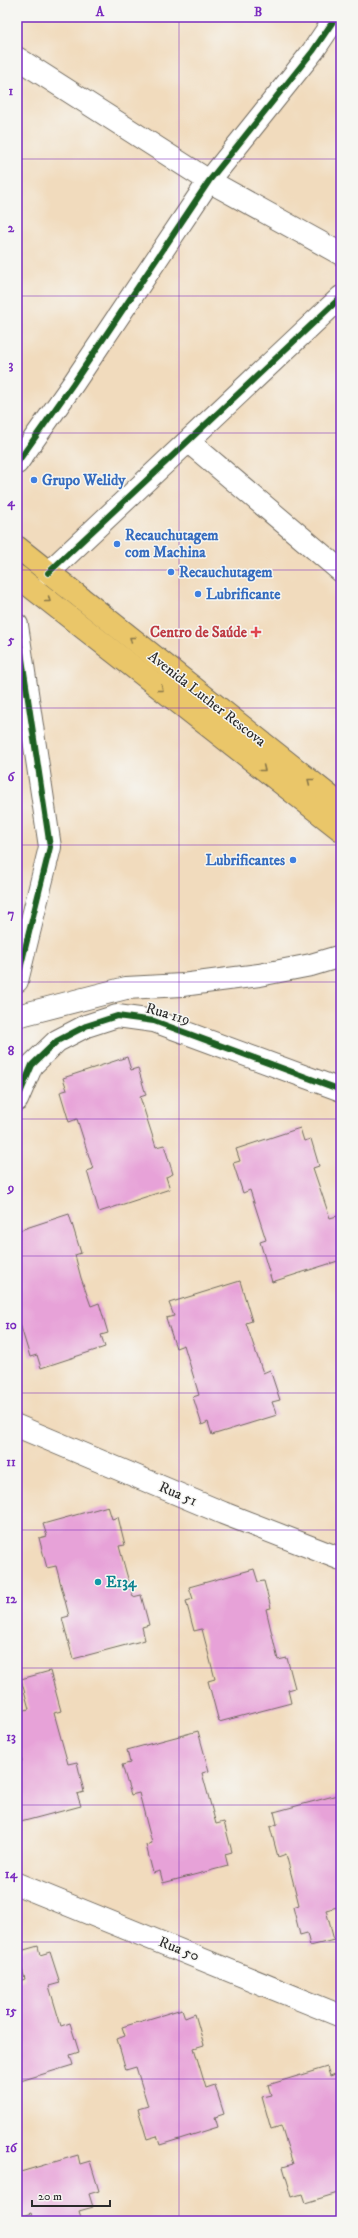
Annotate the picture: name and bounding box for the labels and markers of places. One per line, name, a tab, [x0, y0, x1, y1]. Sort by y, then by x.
place label: Grupo Welidy	[42, 471, 126, 490]
marker: Grupo Welidy	[29, 475, 39, 485]
place label: Recauchutagem com Machina	[125, 526, 219, 562]
marker: Recauchutagem com Machina	[112, 539, 122, 549]
place label: Recauchutagem	[179, 563, 273, 582]
marker: Recauchutagem	[166, 567, 176, 577]
place label: Lubrificante	[206, 585, 281, 604]
marker: Lubrificante	[193, 589, 203, 599]
place label: Centro de Saúde	[150, 623, 248, 642]
marker: Centro de Saúde	[250, 626, 262, 638]
place label: Lubrificantes	[205, 851, 285, 870]
marker: Lubrificantes	[288, 855, 298, 865]
place label: E134	[106, 1573, 138, 1592]
marker: E134	[93, 1577, 103, 1587]

